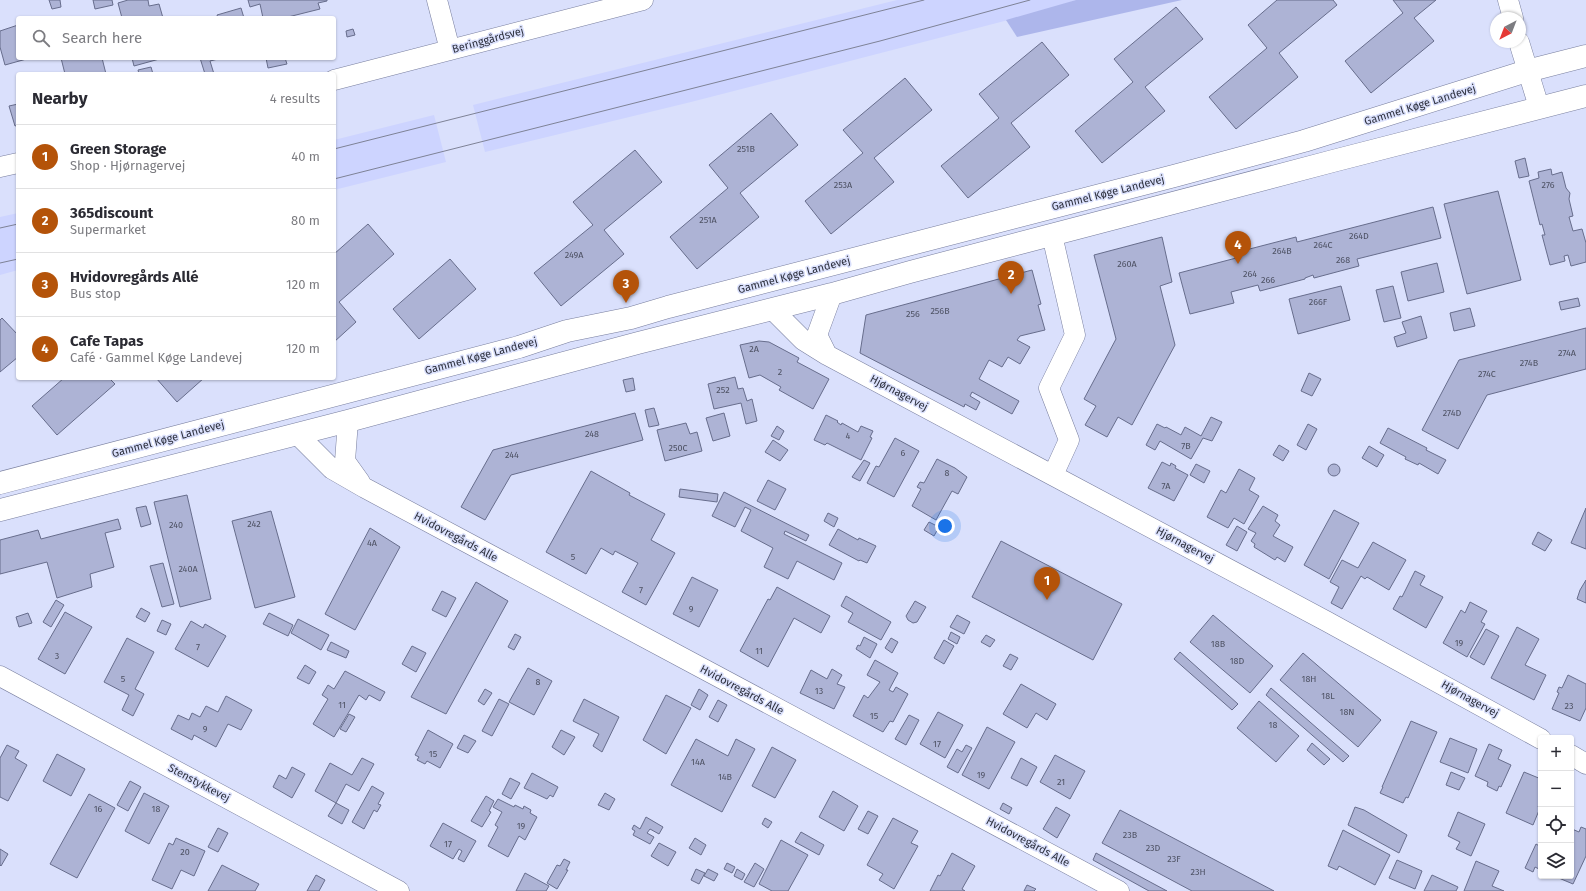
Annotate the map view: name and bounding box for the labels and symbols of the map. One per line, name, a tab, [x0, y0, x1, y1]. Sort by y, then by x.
north arrow	[1490, 12, 1526, 48]
street label: Beringgårdsvej	[451, 24, 525, 56]
street label: Gammel Køge Landevej	[1363, 82, 1477, 128]
house number: 251B	[737, 144, 755, 154]
street label: Gammel Køge Landevej	[1050, 173, 1166, 213]
house number: 253A	[834, 180, 853, 190]
house number: 276	[1542, 180, 1555, 190]
house number: 251A	[699, 215, 718, 225]
pin: 4	[1225, 231, 1251, 264]
house number: 264D	[1349, 231, 1369, 241]
house number: 264C	[1313, 240, 1333, 250]
house number: 264B	[1272, 246, 1292, 256]
house number: 249A	[565, 250, 584, 260]
street label: Gammel Køge Landevej	[736, 254, 852, 296]
house number: 268	[1336, 255, 1350, 265]
house number: 260A	[1117, 259, 1138, 269]
pin: 2	[998, 261, 1024, 294]
house number: 264	[1243, 269, 1257, 279]
pin: 3	[613, 270, 639, 303]
house number: 266	[1261, 275, 1275, 285]
house number: 266F	[1309, 297, 1328, 307]
house number: 256B	[930, 306, 950, 316]
house number: 256	[906, 309, 920, 319]
street label: Gammel Køge Landevej	[423, 335, 539, 377]
house number: 2A	[749, 344, 760, 354]
house number: 274A	[1558, 348, 1577, 358]
house number: 274B	[1520, 358, 1539, 368]
house number: 2	[778, 367, 782, 377]
house number: 274C	[1478, 369, 1496, 379]
street label: Hjørnagervej	[868, 372, 930, 414]
house number: 252	[716, 385, 730, 395]
house number: 274D	[1443, 408, 1461, 418]
street label: Gammel Køge Landevej	[110, 418, 226, 460]
house number: 248	[585, 429, 599, 439]
house number: 4	[846, 431, 851, 441]
house number: 7B	[1181, 441, 1191, 451]
house number: 250C	[668, 443, 688, 453]
house number: 6	[901, 448, 906, 458]
house number: 244	[505, 450, 519, 460]
house number: 8	[945, 468, 950, 478]
house number: 7A	[1162, 481, 1171, 491]
street label: Hvidovregårds Alle	[412, 509, 500, 565]
your location	[935, 516, 955, 536]
house number: 242	[247, 519, 261, 529]
house number: 240	[169, 520, 183, 530]
street label: Hjørnagervej	[1154, 524, 1216, 566]
house number: 4A	[367, 538, 378, 548]
house number: 5	[571, 552, 576, 562]
house number: 240A	[178, 564, 198, 574]
pin: 1	[1034, 567, 1060, 600]
house number: 7	[639, 585, 643, 595]
house number: 9	[689, 604, 694, 614]
house number: 19	[1455, 638, 1464, 648]
house number: 18B	[1211, 639, 1226, 649]
house number: 7	[196, 642, 200, 652]
house number: 11	[755, 646, 763, 656]
house number: 3	[55, 651, 59, 661]
house number: 18D	[1230, 656, 1245, 666]
street label: Hvidovregårds Alle	[698, 662, 786, 718]
house number: 5	[121, 674, 126, 684]
house number: 18H	[1302, 674, 1316, 684]
house number: 8	[536, 677, 541, 687]
street label: Hjørnagervej	[1439, 678, 1501, 720]
house number: 13	[815, 686, 823, 696]
house number: 18L	[1321, 691, 1335, 701]
house number: 11	[338, 700, 346, 710]
house number: 23	[1565, 701, 1573, 711]
house number: 18N	[1339, 707, 1355, 717]
house number: 15	[870, 711, 879, 721]
house number: 18	[1269, 720, 1277, 730]
house number: 9	[203, 724, 208, 734]
house number: 17	[933, 739, 941, 749]
house number: 15	[429, 749, 438, 759]
house number: 14A	[691, 757, 706, 767]
street label: Stenstykkevej	[166, 761, 232, 805]
house number: 19	[977, 770, 986, 780]
house number: 14B	[718, 772, 733, 782]
house number: 21	[1057, 777, 1065, 787]
house number: 16	[94, 804, 103, 814]
house number: 18	[152, 804, 160, 814]
street label: Hvidovregårds Alle	[984, 814, 1072, 870]
house number: 19	[517, 821, 526, 831]
house number: 23B	[1123, 830, 1138, 840]
house number: 17	[444, 839, 452, 849]
house number: 23D	[1146, 843, 1161, 853]
house number: 20	[180, 847, 190, 857]
house number: 23F	[1167, 854, 1181, 864]
house number: 23H	[1190, 867, 1206, 877]

